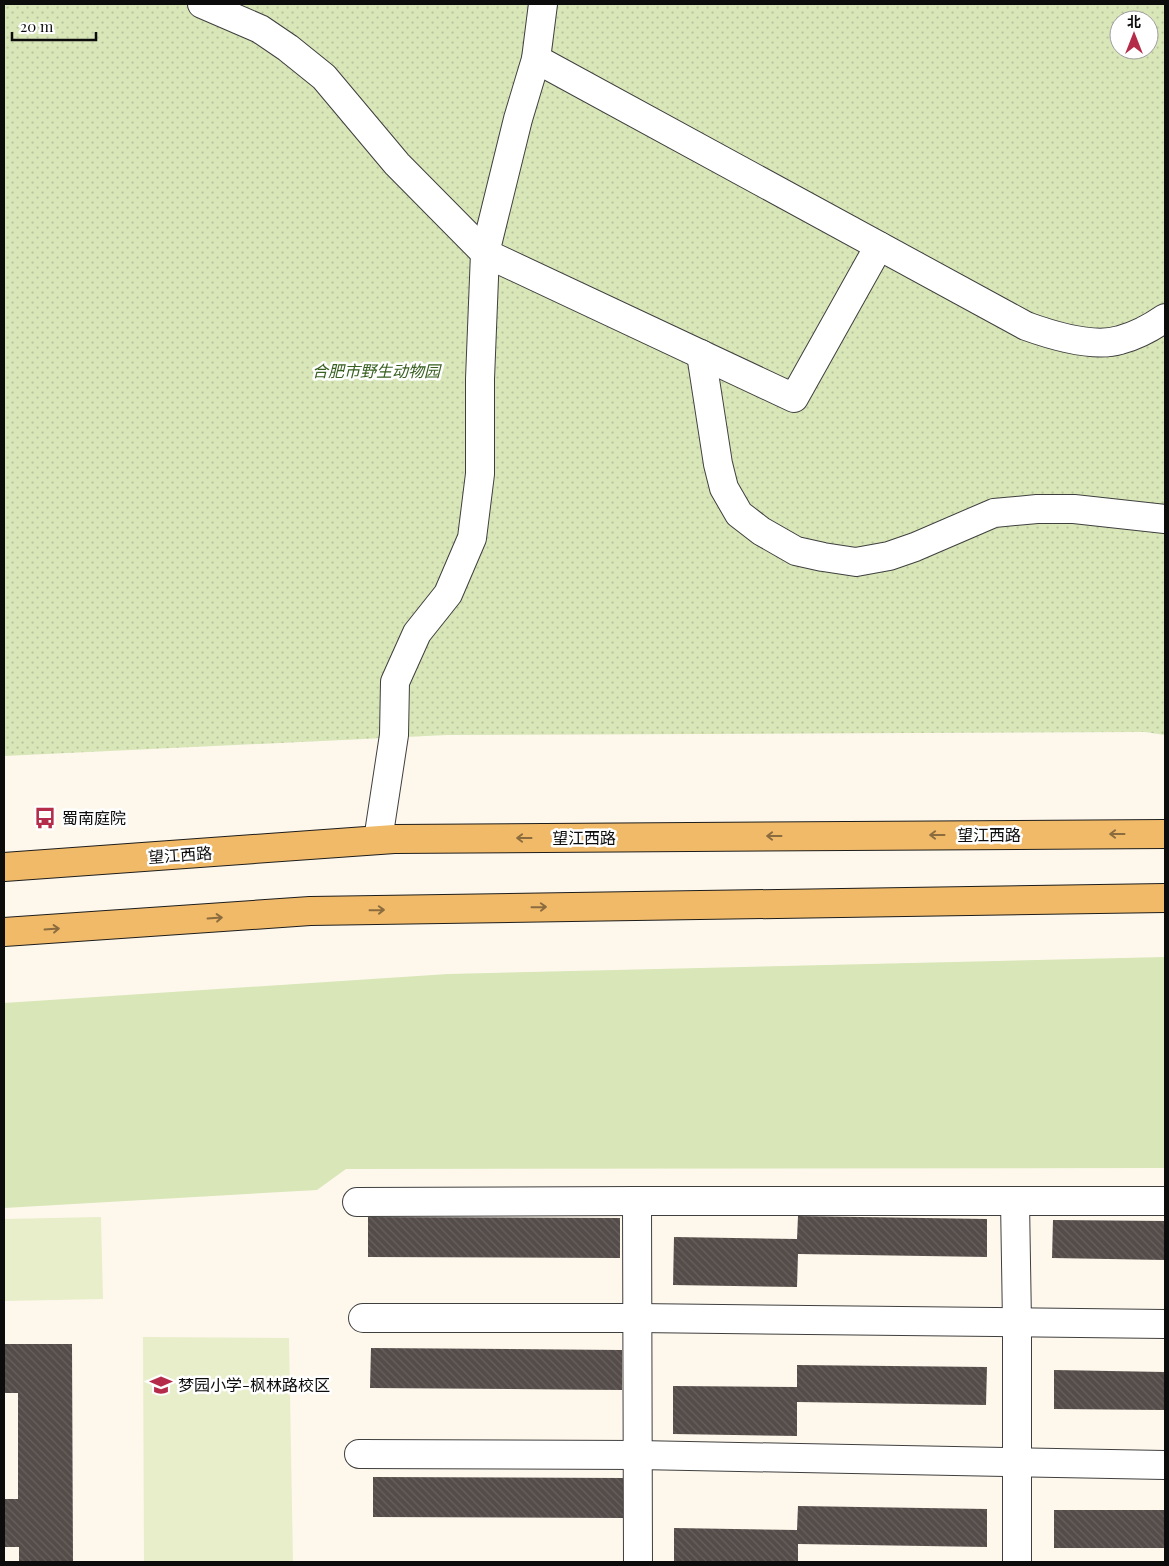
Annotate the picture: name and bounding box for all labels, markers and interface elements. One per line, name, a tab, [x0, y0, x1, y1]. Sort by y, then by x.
scale bar	[12, 10, 96, 42]
north arrow	[1109, 10, 1159, 60]
text: 北	[1127, 12, 1141, 31]
text: 20 m	[20, 16, 54, 36]
park label: 合肥市野生动物园	[312, 360, 442, 381]
bus stop icon: 蜀南庭院	[32, 805, 58, 831]
place label: 蜀南庭院	[62, 807, 126, 828]
street label: 望江西路	[957, 824, 1021, 845]
street label: 望江西路	[552, 827, 616, 848]
one-way arrow	[1109, 829, 1125, 839]
one-way arrow	[929, 830, 945, 840]
one-way arrow	[766, 831, 782, 841]
one-way arrow	[516, 833, 532, 843]
street label: 望江西路	[147, 842, 213, 867]
one-way arrow	[531, 903, 547, 912]
one-way arrow	[368, 905, 385, 915]
one-way arrow	[206, 913, 222, 922]
one-way arrow	[44, 924, 60, 933]
school or university icon: 梦园小学-枫林路校区	[148, 1372, 174, 1398]
place label: 梦园小学-枫林路校区	[178, 1374, 330, 1395]

